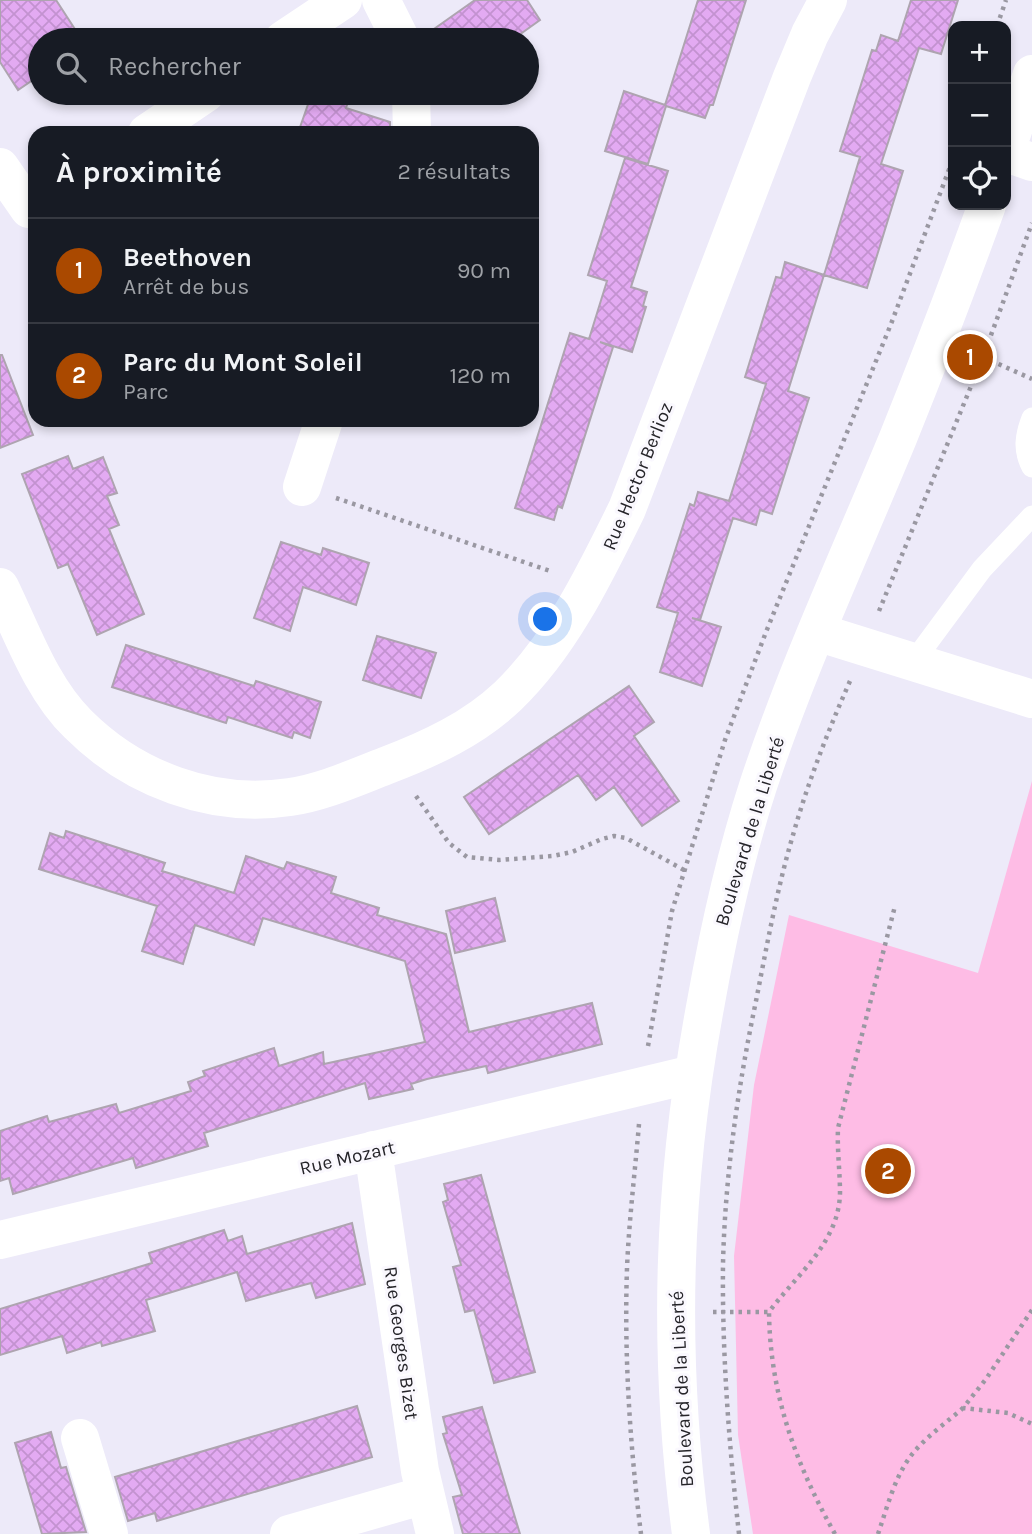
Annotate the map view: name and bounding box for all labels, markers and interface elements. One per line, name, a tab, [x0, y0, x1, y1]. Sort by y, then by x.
map controls	[948, 21, 1011, 210]
button: +	[948, 21, 1011, 84]
search box	[28, 28, 539, 105]
icon: search	[52, 48, 90, 86]
text: Rechercher	[108, 51, 241, 82]
button: −	[948, 84, 1011, 147]
button: locate	[948, 147, 1011, 210]
text: À proximité	[56, 154, 222, 190]
text: 2 résultats	[398, 158, 511, 185]
text: Beethoven	[123, 242, 252, 273]
text: 1	[75, 257, 83, 284]
text: 90 m	[457, 257, 511, 284]
text: Arrêt de bus	[123, 273, 249, 300]
pin: 1	[947, 331, 993, 383]
text: Parc du Mont Soleil	[123, 347, 363, 378]
text: 2	[72, 362, 86, 389]
text: 120 m	[449, 362, 511, 389]
text: Parc	[123, 378, 169, 405]
street label: Rue Hector Berlioz	[598, 399, 678, 553]
your location	[528, 602, 562, 636]
street label: Boulevard de la Liberté	[711, 734, 789, 929]
street label: Rue Mozart	[297, 1136, 397, 1180]
pin: 2	[865, 1145, 911, 1197]
street label: Rue Georges Bizet	[379, 1265, 423, 1421]
street label: Boulevard de la Liberté	[666, 1290, 698, 1488]

